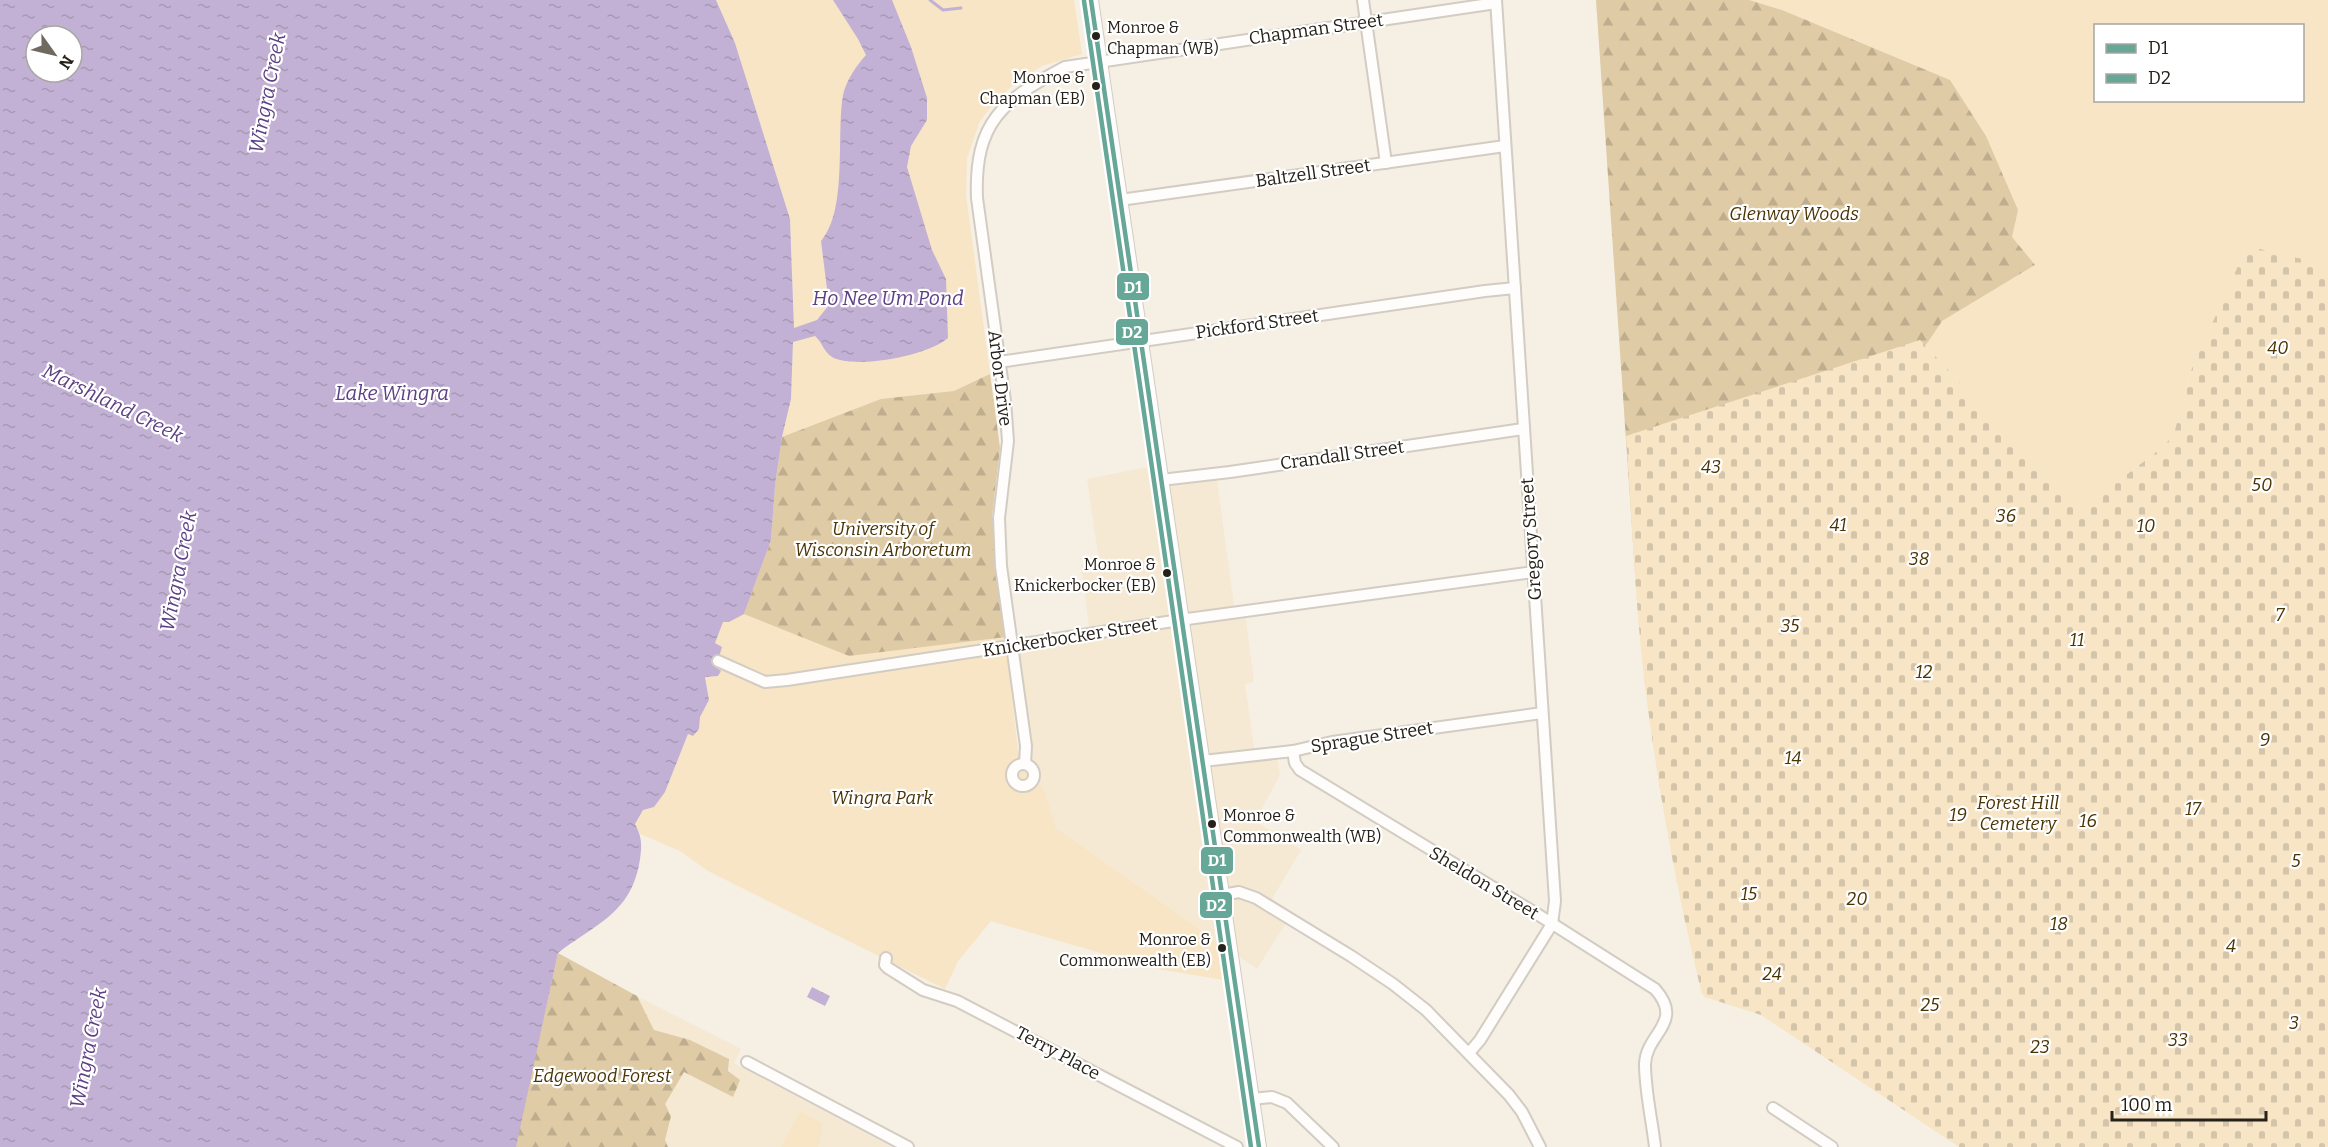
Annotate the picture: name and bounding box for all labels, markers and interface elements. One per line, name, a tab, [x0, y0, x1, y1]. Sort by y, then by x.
street label: Chapman Street	[1247, 9, 1385, 49]
place label: Monroe & Chapman (WB)	[1107, 18, 1219, 58]
north arrow	[24, 24, 84, 84]
legend	[2094, 24, 2304, 102]
marker: Monroe & Chapman (WB)	[1090, 30, 1102, 42]
water label: Wingra Creek	[244, 31, 290, 155]
text: D1	[2148, 37, 2169, 59]
text: N	[55, 52, 77, 73]
text: D2	[2148, 67, 2171, 89]
place label: Monroe & Chapman (EB)	[979, 68, 1085, 108]
marker: Monroe & Chapman (EB)	[1090, 80, 1102, 92]
street label: Baltzell Street	[1254, 154, 1372, 192]
park label: Glenway Woods	[1729, 203, 1859, 225]
line badge: D1	[1116, 272, 1150, 301]
text: D1	[1124, 278, 1142, 297]
water label: Ho Nee Um Pond	[812, 286, 964, 310]
street label: Pickford Street	[1194, 304, 1320, 344]
line badge: D2	[1115, 318, 1149, 346]
text: D2	[1122, 323, 1142, 342]
street label: Arbor Drive	[983, 329, 1017, 427]
park label: 40	[2267, 337, 2289, 359]
water label: Marshland Creek	[39, 359, 187, 447]
water label: Lake Wingra	[335, 381, 449, 405]
street label: Crandall Street	[1279, 435, 1406, 475]
park label: 43	[1701, 456, 1721, 478]
park label: 50	[2252, 474, 2272, 496]
street label: Gregory Street	[1516, 476, 1546, 601]
park label: 36	[1996, 505, 2016, 527]
water label: Wingra Creek	[155, 509, 201, 633]
park label: 41	[1829, 514, 1847, 536]
park label: 10	[2137, 515, 2155, 537]
park label: University of Wisconsin Arboretum	[795, 518, 971, 561]
park label: 38	[1909, 548, 1930, 570]
place label: Monroe & Knickerbocker (EB)	[1014, 555, 1156, 595]
marker: Monroe & Knickerbocker (EB)	[1161, 567, 1173, 579]
park label: 7	[2276, 604, 2286, 626]
street label: Knickerbocker Street	[981, 612, 1159, 662]
park label: 35	[1781, 615, 1800, 637]
park label: 11	[2070, 629, 2084, 651]
park label: 12	[1916, 661, 1933, 683]
street label: Sprague Street	[1309, 716, 1435, 758]
park label: 9	[2260, 729, 2270, 751]
park label: 14	[1784, 747, 1802, 769]
park label: Wingra Park	[831, 787, 933, 809]
park label: Forest Hill Cemetery	[1977, 792, 2059, 835]
park label: 17	[2185, 798, 2202, 820]
park label: 19	[1949, 804, 1967, 826]
place label: Monroe & Commonwealth (WB)	[1223, 806, 1381, 846]
park label: 16	[2079, 810, 2097, 832]
marker: Monroe & Commonwealth (WB)	[1206, 818, 1218, 830]
street label: Sheldon Street	[1425, 842, 1543, 925]
line badge: D1	[1200, 846, 1234, 875]
park label: 5	[2291, 850, 2301, 872]
text: D1	[1208, 851, 1226, 870]
park label: 15	[1741, 883, 1758, 905]
park label: 20	[1847, 888, 1867, 910]
line badge: D2	[1199, 891, 1233, 919]
text: D2	[1206, 896, 1226, 915]
park label: 18	[2050, 913, 2068, 935]
place label: Monroe & Commonwealth (EB)	[1059, 930, 1211, 970]
park label: 4	[2226, 935, 2236, 957]
marker: Monroe & Commonwealth (EB)	[1216, 942, 1228, 954]
park label: 24	[1762, 963, 1782, 985]
water label: Wingra Creek	[65, 986, 111, 1110]
park label: 25	[1920, 994, 1940, 1016]
park label: 3	[2289, 1012, 2299, 1034]
street label: Terry Place	[1012, 1022, 1104, 1084]
park label: 33	[2168, 1029, 2188, 1051]
park label: 23	[2030, 1036, 2050, 1058]
park label: Edgewood Forest	[533, 1065, 672, 1087]
scale bar	[2112, 1084, 2266, 1122]
text: 100 m	[2121, 1094, 2172, 1116]

